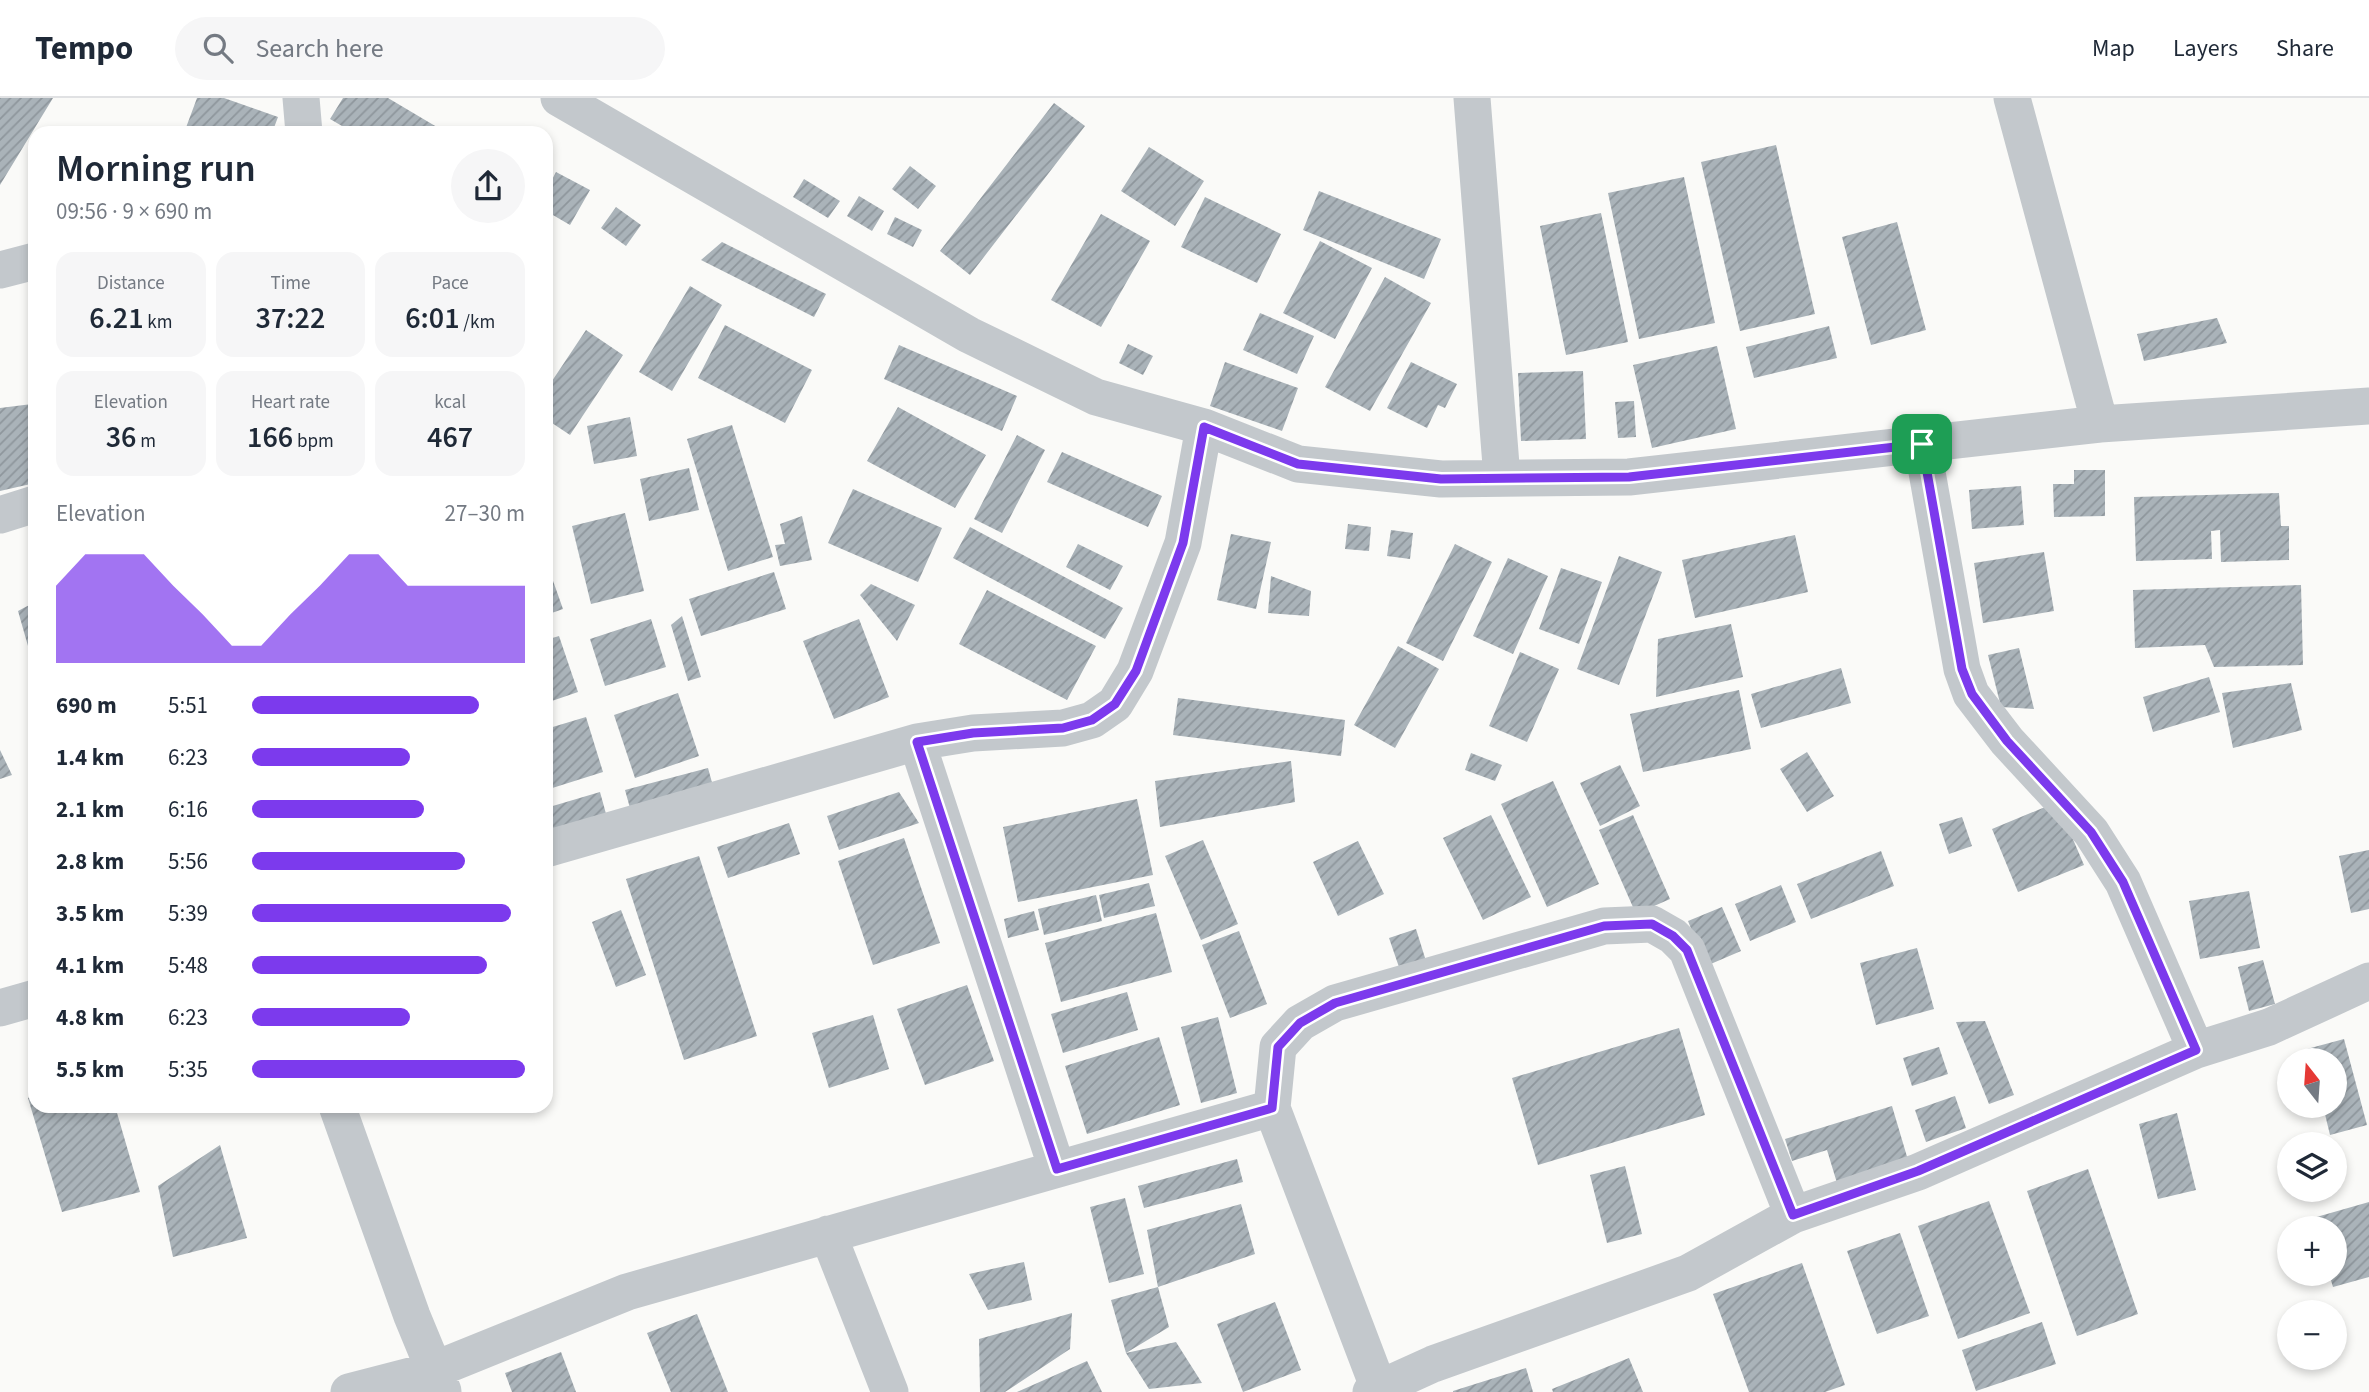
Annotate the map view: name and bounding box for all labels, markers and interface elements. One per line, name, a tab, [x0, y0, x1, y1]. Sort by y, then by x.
search box	[175, 17, 665, 80]
text: Tempo	[35, 25, 133, 72]
icon: search	[199, 29, 237, 67]
text: Search here	[255, 30, 384, 67]
text: Map	[2092, 31, 2135, 66]
text: Layers	[2173, 31, 2238, 66]
text: Share	[2276, 31, 2334, 66]
text: Morning run	[56, 142, 256, 196]
button: share	[451, 149, 525, 223]
text: 09:56 · 9 × 690 m	[56, 195, 212, 228]
text: Distance	[97, 270, 165, 297]
text: Time	[270, 270, 311, 297]
text: Pace	[432, 270, 469, 297]
text: 6.21	[89, 297, 144, 340]
text: 37:22	[256, 297, 325, 340]
text: 6:01	[405, 297, 460, 340]
text: km	[144, 309, 173, 336]
text: /km	[460, 309, 495, 336]
text: Elevation	[94, 389, 168, 416]
text: Heart rate	[251, 389, 330, 416]
text: kcal	[434, 389, 466, 416]
pin	[1892, 414, 1952, 474]
text: 36	[106, 416, 136, 459]
text: 166	[247, 416, 293, 459]
text: 467	[427, 416, 473, 459]
icon: arrive	[1903, 425, 1941, 463]
text: m	[136, 428, 156, 455]
text: bpm	[293, 428, 334, 455]
text: Elevation	[56, 497, 146, 530]
text: 27–30 m	[445, 497, 525, 530]
text: 690 m	[56, 689, 117, 722]
text: 5:51	[168, 689, 208, 722]
text: 1.4 km	[56, 741, 124, 774]
text: 6:23	[168, 741, 208, 774]
text: 2.1 km	[56, 793, 124, 826]
text: 6:16	[168, 793, 208, 826]
text: 2.8 km	[56, 845, 124, 878]
text: 5:56	[168, 845, 208, 878]
text: 3.5 km	[56, 897, 124, 930]
text: 5:39	[168, 897, 208, 930]
text: 4.1 km	[56, 949, 124, 982]
text: 5:48	[168, 949, 208, 982]
text: 4.8 km	[56, 1001, 124, 1034]
text: 6:23	[168, 1001, 208, 1034]
north arrow	[2277, 1048, 2347, 1118]
map controls	[2277, 1048, 2347, 1370]
text: 5.5 km	[56, 1053, 124, 1086]
text: 5:35	[168, 1053, 208, 1086]
button: layers	[2277, 1132, 2347, 1202]
button: +	[2277, 1216, 2347, 1286]
button: −	[2277, 1300, 2347, 1370]

